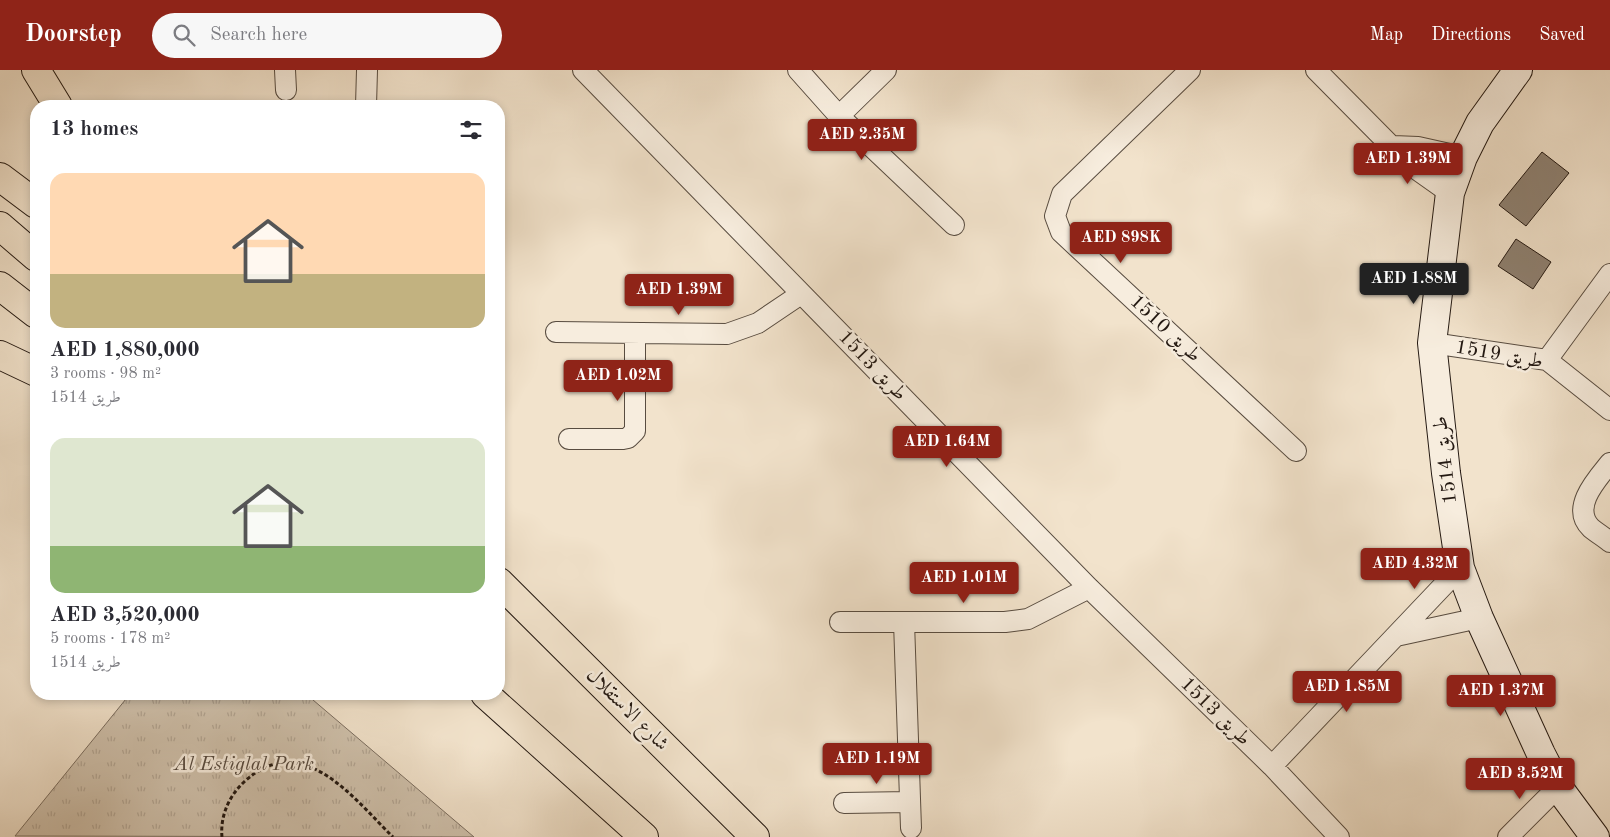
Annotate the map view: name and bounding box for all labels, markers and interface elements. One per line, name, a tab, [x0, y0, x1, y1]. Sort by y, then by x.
search box	[152, 13, 502, 58]
icon: search	[170, 21, 198, 49]
text: Doorstep	[25, 23, 122, 47]
text: Search here	[210, 26, 307, 45]
text: Map	[1370, 26, 1403, 44]
text: Directions	[1431, 26, 1511, 44]
text: Saved	[1539, 26, 1585, 44]
icon: filters	[457, 116, 485, 144]
pin: AED 2.35M	[805, 118, 919, 161]
text: 13 homes	[50, 119, 138, 140]
text: AED 2.35M	[819, 127, 905, 143]
pin: AED 1.39M	[1351, 142, 1465, 185]
text: AED 1.39M	[1365, 151, 1451, 167]
icon: home	[223, 206, 313, 296]
pin: AED 898K	[1069, 222, 1173, 264]
text: AED 898K	[1081, 230, 1161, 246]
pin: AED 1.88M	[1357, 262, 1471, 305]
text: AED 1.88M	[1371, 271, 1457, 287]
pin: AED 1.39M	[622, 274, 736, 316]
text: AED 1.39M	[636, 282, 722, 298]
street label: طريق 1510	[1125, 291, 1204, 367]
street label: طريق 1513	[833, 327, 910, 406]
street label: طريق 1519	[1453, 337, 1544, 374]
text: AED 1,880,000	[50, 340, 200, 361]
pin: AED 1.02M	[561, 360, 675, 402]
text: 3 rooms · 98 m²	[50, 366, 161, 382]
text: AED 1.02M	[575, 368, 661, 384]
text: طريق 1514	[50, 390, 121, 406]
street label: طريق 1514	[1431, 415, 1462, 505]
pin: AED 1.64M	[890, 426, 1004, 468]
text: AED 1.64M	[904, 434, 990, 450]
icon: home	[223, 471, 313, 561]
pin: AED 4.32M	[1358, 548, 1472, 590]
text: AED 4.32M	[1372, 556, 1458, 572]
pin: AED 1.01M	[907, 562, 1021, 604]
text: AED 1.01M	[921, 570, 1007, 586]
text: AED 3,520,000	[50, 605, 200, 626]
text: 5 rooms · 178 m²	[50, 631, 170, 647]
text: طريق 1514	[50, 655, 121, 671]
street label: شارع الاستقلال	[578, 665, 672, 759]
pin: AED 1.85M	[1290, 670, 1404, 713]
street label: طريق 1513	[1175, 674, 1254, 751]
pin: AED 1.37M	[1444, 674, 1558, 717]
text: AED 1.85M	[1304, 679, 1390, 695]
text: AED 1.37M	[1458, 683, 1544, 699]
pin: AED 1.19M	[820, 742, 934, 785]
text: AED 1.19M	[834, 751, 920, 767]
park label: Al Estiglal Park	[173, 755, 314, 775]
pin: AED 3.52M	[1463, 758, 1577, 800]
text: AED 3.52M	[1477, 766, 1563, 782]

